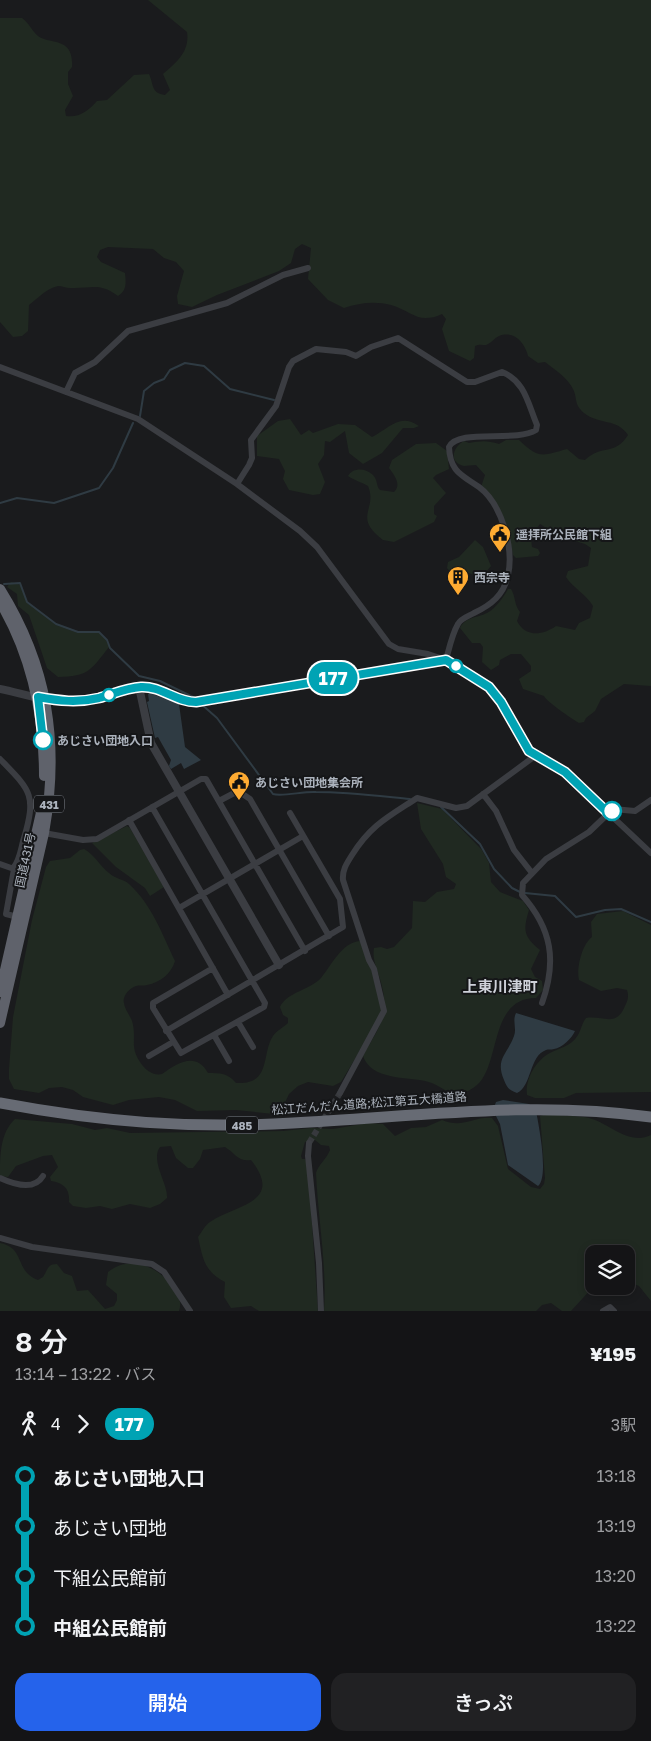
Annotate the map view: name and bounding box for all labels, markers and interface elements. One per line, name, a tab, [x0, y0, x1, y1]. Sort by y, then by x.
public building icon: 遥拝所公民館下組	[488, 522, 512, 553]
place label: 遥拝所公民館下組	[516, 527, 612, 542]
building icon: 西宗寺	[446, 565, 470, 596]
place label: 西宗寺	[474, 570, 510, 585]
unlabelled marker	[449, 659, 463, 673]
line badge: 177	[304, 662, 362, 694]
text: 177	[319, 667, 347, 689]
unlabelled marker	[102, 688, 116, 702]
marker: あじさい団地入口	[33, 730, 53, 750]
place label: あじさい団地入口	[57, 733, 153, 748]
public building icon: あじさい団地集会所	[227, 770, 251, 801]
place label: あじさい団地集会所	[255, 775, 363, 790]
road number: 431	[34, 796, 64, 812]
unlabelled marker	[602, 801, 622, 821]
street label: 国道431号	[12, 831, 38, 889]
district label: 上東川津町	[462, 977, 538, 995]
street label: 松江だんだん道路;松江第五大橋道路	[271, 1089, 467, 1117]
road number: 485	[226, 1116, 258, 1134]
map controls	[585, 1245, 635, 1295]
button: layers	[585, 1245, 635, 1295]
text: 8 分	[15, 1325, 68, 1358]
text: ¥195	[590, 1342, 636, 1365]
text: 13:14 – 13:22 · バス	[15, 1364, 156, 1384]
icon: walk	[15, 1410, 43, 1438]
icon: forward	[69, 1410, 97, 1438]
text: 177	[115, 1413, 144, 1435]
text: 4	[51, 1414, 61, 1434]
text: 3駅	[611, 1415, 636, 1435]
text: あじさい団地入口	[53, 1466, 205, 1489]
text: 13:18	[597, 1466, 636, 1486]
text: あじさい団地	[53, 1516, 167, 1539]
text: 13:19	[597, 1516, 636, 1536]
text: 下組公民館前	[53, 1566, 167, 1589]
text: 13:20	[595, 1566, 636, 1586]
text: 中組公民館前	[53, 1616, 167, 1639]
text: 13:22	[596, 1616, 636, 1636]
button: 開始	[15, 1673, 321, 1731]
button: きっぷ	[331, 1673, 636, 1731]

